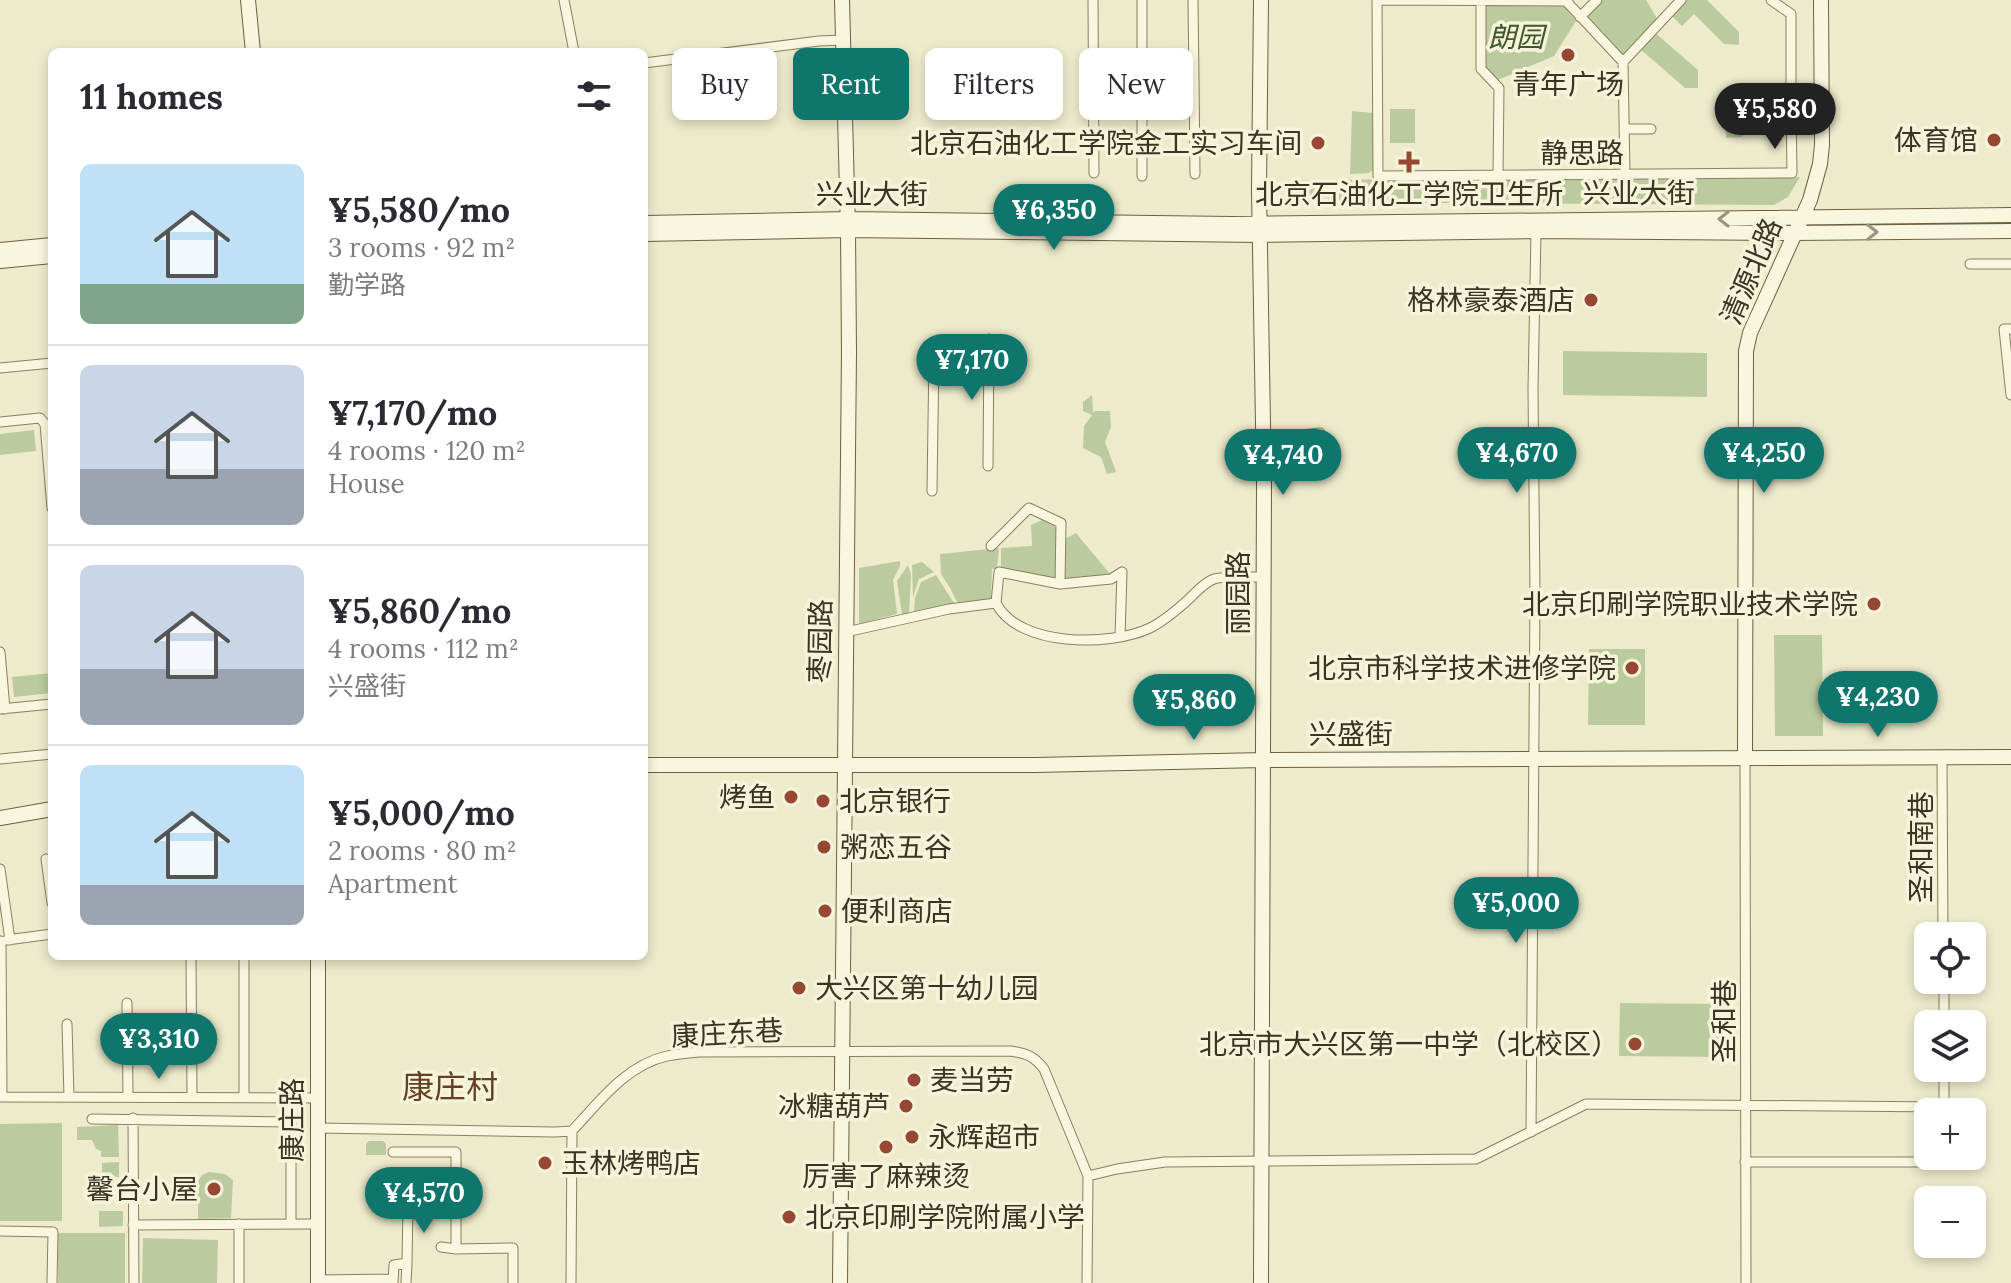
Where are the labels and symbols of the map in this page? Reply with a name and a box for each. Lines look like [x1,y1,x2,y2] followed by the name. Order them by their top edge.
[1488,19,1548,55] park label: 朗园
[1559,46,1577,64] marker: 青年广场
[1512,66,1624,102] place label: 青年广场
[1710,83,1840,151] pin: ¥5,580
[1894,122,1978,158] place label: 体育馆
[910,125,1302,161] place label: 北京石油化工学院金工实习车间
[1985,131,2003,149] marker: 体育馆
[1309,134,1327,152] marker: 北京石油化工学院金工实习车间
[1540,135,1624,171] street label: 静思路
[1398,151,1420,173] marker: 北京石油化工学院卫生所
[1583,175,1695,211] street label: 兴业大街
[816,176,928,212] street label: 兴业大街
[1255,176,1563,212] place label: 北京石油化工学院卫生所
[989,184,1119,252] pin: ¥6,350
[1717,210,1730,228] one-way arrow
[1713,212,1789,330] street label: 清源北路
[1866,223,1879,241] one-way arrow
[1407,282,1575,318] place label: 格林豪泰酒店
[1582,291,1600,309] marker: 格林豪泰酒店
[907,334,1037,402] pin: ¥7,170
[1452,427,1582,495] pin: ¥4,670
[1699,427,1829,495] pin: ¥4,250
[1218,429,1348,497] pin: ¥4,740
[1220,551,1256,635] street label: 丽园路
[1522,586,1858,622] place label: 北京印刷学院职业技术学院
[1865,595,1883,613] marker: 北京印刷学院职业技术学院
[801,599,839,683] street label: 枣园路
[1308,650,1616,686] place label: 北京市科学技术进修学院
[1623,659,1641,677] marker: 北京市科学技术进修学院
[1813,671,1943,739] pin: ¥4,230
[1129,674,1259,742] pin: ¥5,860
[1309,716,1393,752] street label: 兴盛街
[719,779,775,815] place label: 烤鱼
[839,783,951,819] place label: 北京银行
[782,788,800,806] marker: 烤鱼
[1903,791,1939,903] street label: 圣和南巷
[814,792,832,810] marker: 北京银行
[840,829,952,865] place label: 粥恋五谷
[815,838,833,856] marker: 粥恋五谷
[1451,877,1581,945] pin: ¥5,000
[841,893,953,929] place label: 便利商店
[816,902,834,920] marker: 便利商店
[815,970,1039,1006] place label: 大兴区第十幼儿园
[790,979,808,997] marker: 大兴区第十幼儿园
[1706,979,1742,1063] street label: 圣和巷
[670,1012,784,1054] street label: 康庄东巷
[94,1013,224,1081] pin: ¥3,310
[1199,1026,1619,1062] place label: 北京市大兴区第一中学（北校区）
[1626,1035,1644,1053] marker: 北京市大兴区第一中学（北校区）
[930,1062,1014,1098] place label: 麦当劳
[402,1066,498,1107] district label: 康庄村
[905,1071,923,1089] marker: 麦当劳
[274,1078,310,1162] street label: 康庄路
[778,1088,890,1124] place label: 冰糖葫芦
[897,1097,915,1115] marker: 冰糖葫芦
[928,1119,1040,1155] place label: 永辉超市
[903,1128,921,1146] marker: 永辉超市
[877,1138,895,1156] marker: 厉害了麻辣烫
[561,1145,701,1181] place label: 玉林烤鸭店
[536,1154,554,1172] marker: 玉林烤鸭店
[802,1158,970,1194] place label: 厉害了麻辣烫
[359,1167,489,1235] pin: ¥4,570
[86,1171,198,1207] place label: 馨台小屋
[205,1180,223,1198] marker: 馨台小屋
[805,1199,1085,1235] place label: 北京印刷学院附属小学
[780,1208,798,1226] marker: 北京印刷学院附属小学

